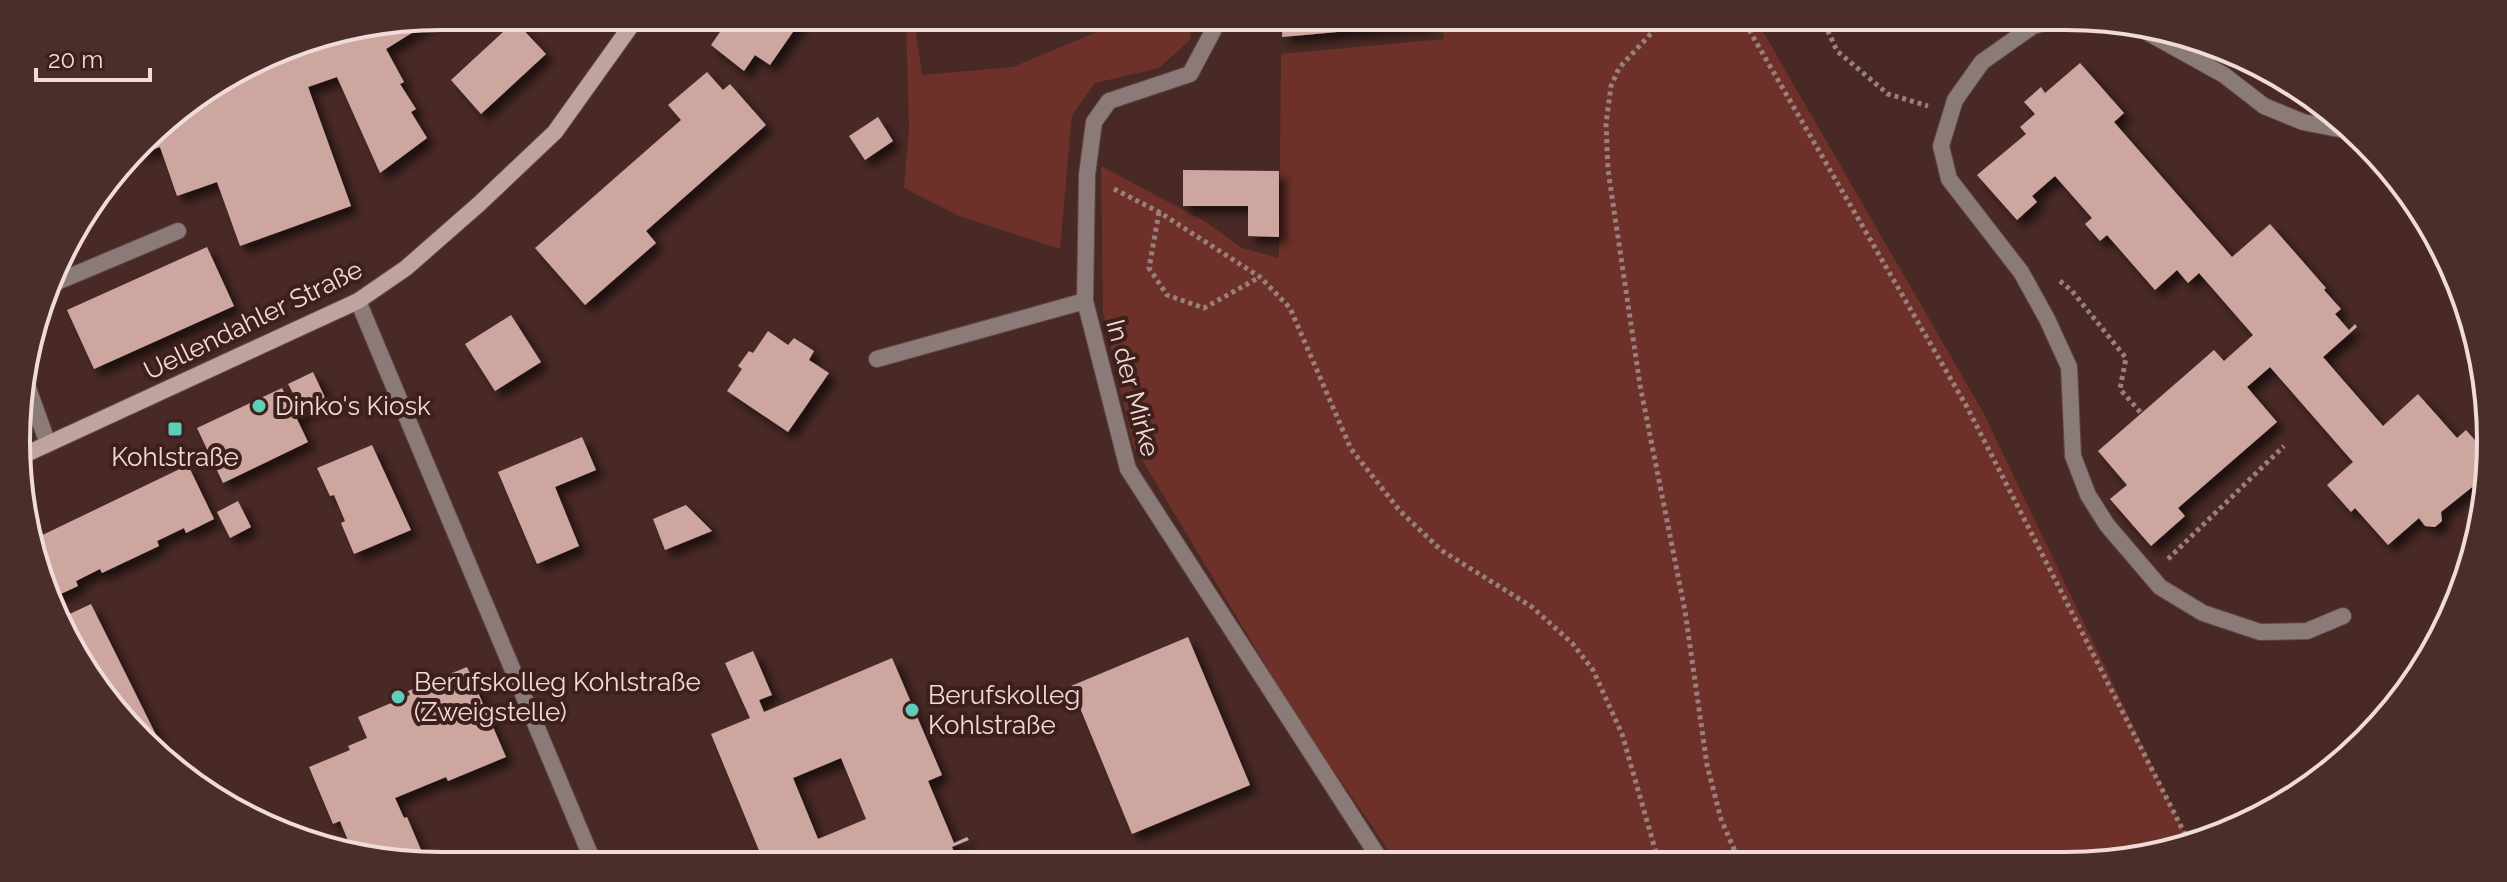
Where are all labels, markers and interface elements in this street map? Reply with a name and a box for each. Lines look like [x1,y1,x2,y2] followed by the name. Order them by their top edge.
[36,32,150,82] scale bar
[48,45,103,74] text: 20 m
[139,254,367,386] street label: Uellendahler Straße
[1100,316,1166,460] street label: In der Mirke
[275,391,431,421] place label: Dinko's Kiosk
[250,397,268,415] marker: Dinko's Kiosk
[166,420,184,438] marker: Kohlstraße
[111,442,239,472] place label: Kohlstraße
[414,667,701,727] place label: Berufskolleg Kohlstraße (Zweigstelle)
[928,680,1080,740] place label: Berufskolleg Kohlstraße
[389,688,407,706] marker: Berufskolleg Kohlstraße (Zweigstelle)
[903,701,921,719] marker: Berufskolleg Kohlstraße

